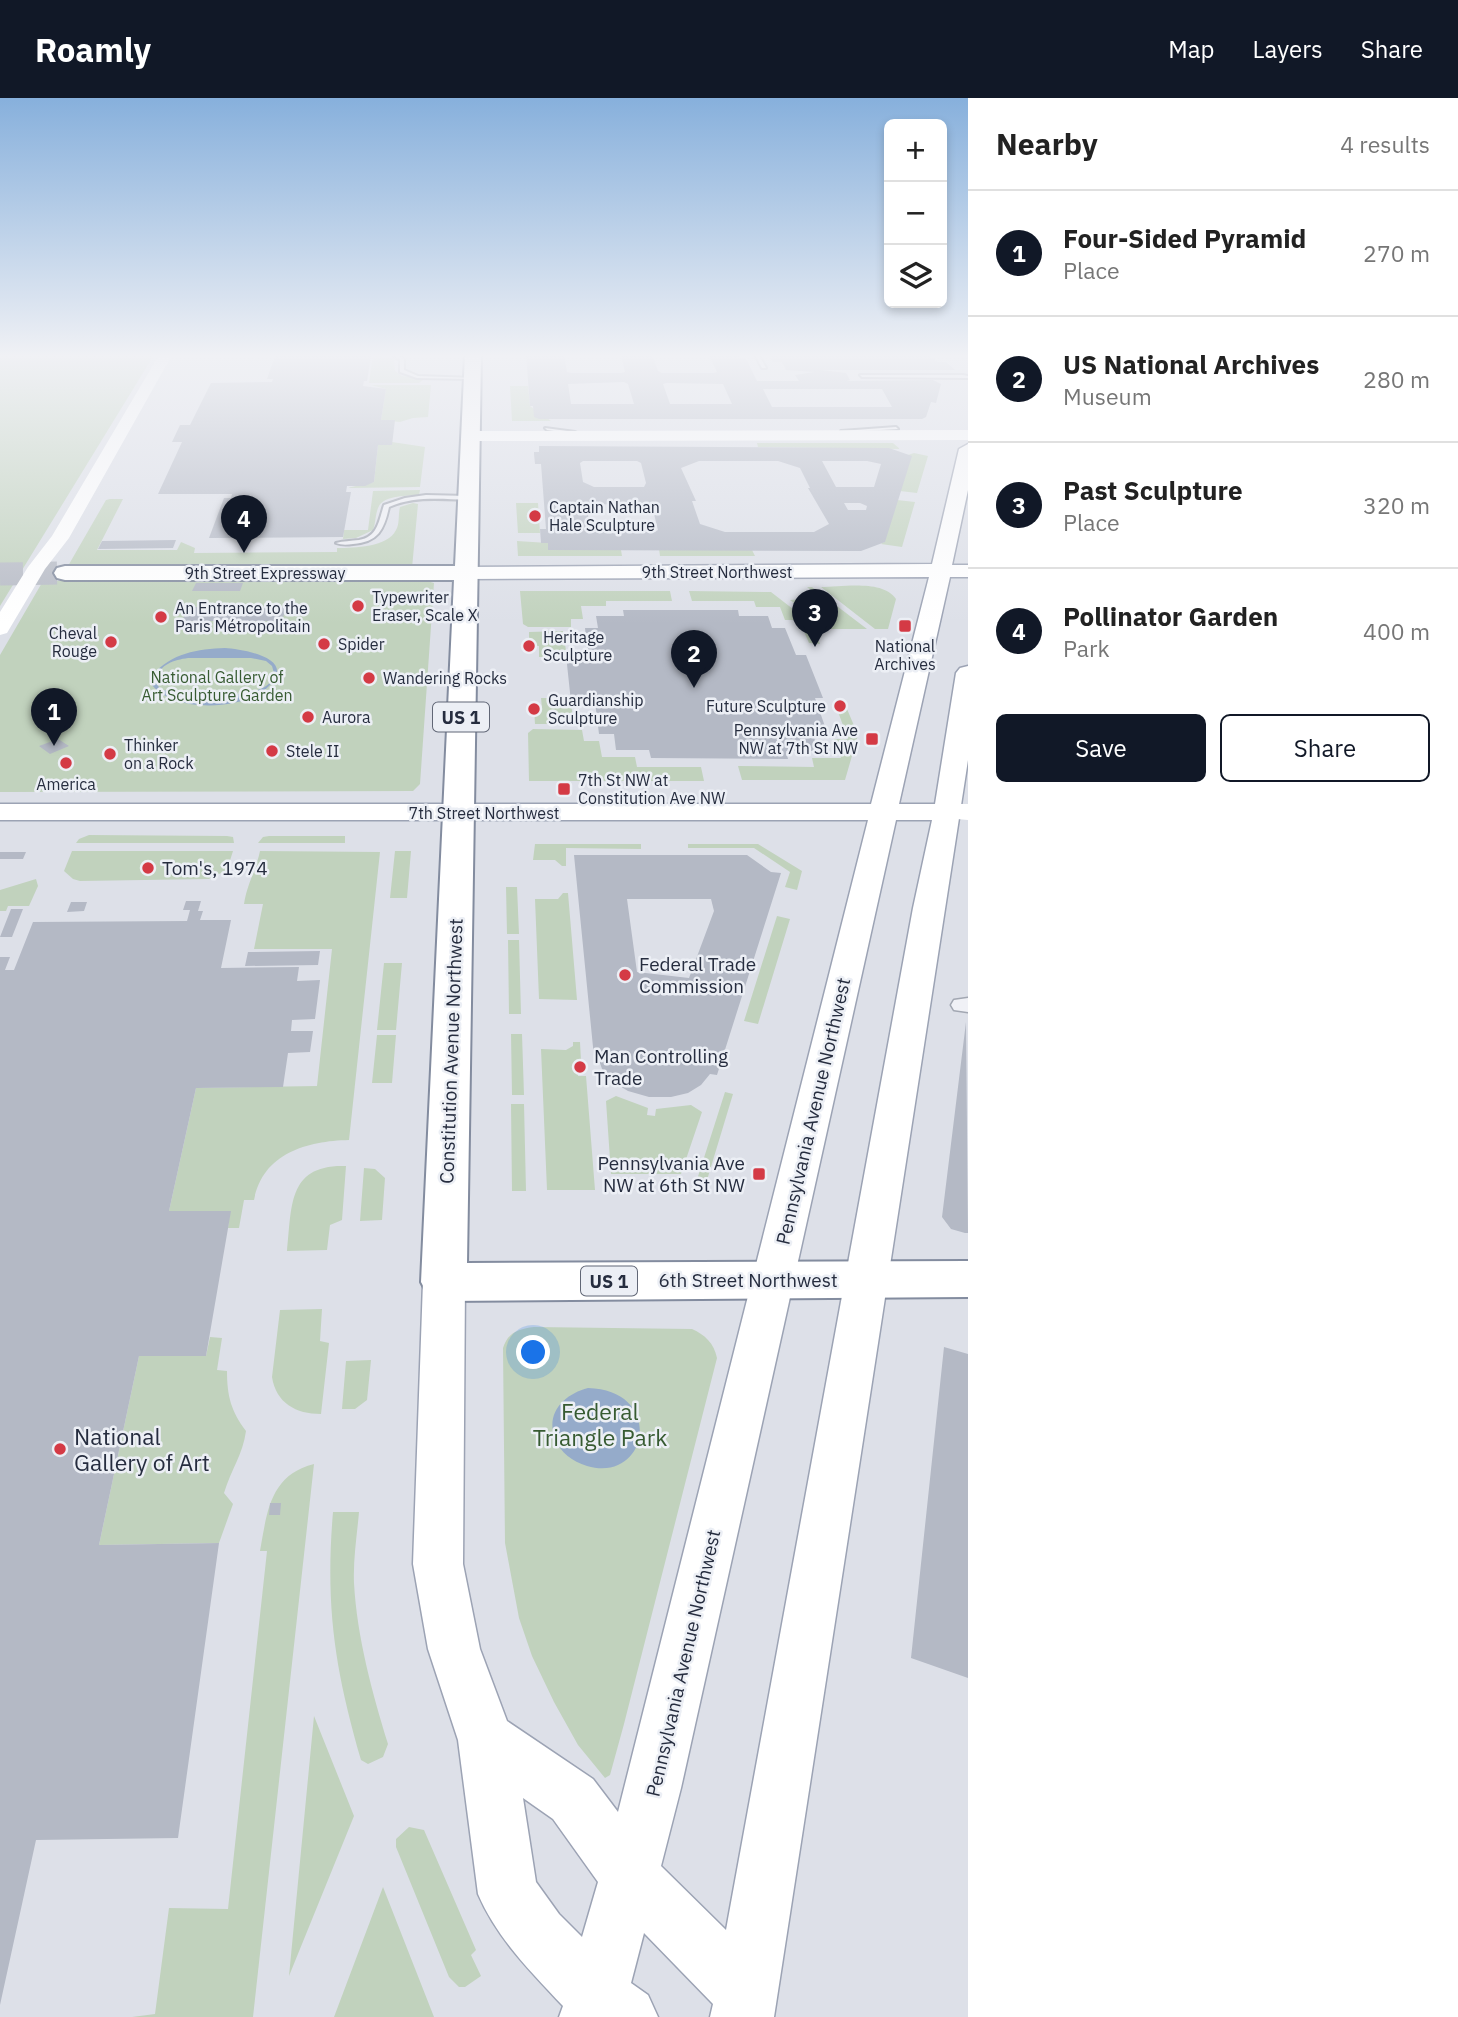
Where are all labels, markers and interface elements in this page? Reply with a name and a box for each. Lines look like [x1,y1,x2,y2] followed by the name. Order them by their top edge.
[35,28,151,71] text: Roamly
[1168,33,1215,65] text: Map
[1253,33,1323,65] text: Layers
[1361,33,1423,65] text: Share
[884,119,947,308] map controls
[884,119,947,182] button: +
[996,124,1098,163] text: Nearby
[1340,129,1430,159] text: 4 results
[884,182,947,245] button: −
[1063,221,1306,255] text: Four-Sided Pyramid
[1012,238,1026,268] text: 1
[1363,238,1430,268] text: 270 m
[884,245,947,308] button: layers
[1063,255,1120,285] text: Place
[1063,347,1319,381] text: US National Archives
[1012,364,1026,394] text: 2
[1363,364,1430,394] text: 280 m
[1063,381,1152,411] text: Museum
[1063,473,1243,507] text: Past Sculpture
[1012,490,1026,520] text: 3
[1363,490,1430,520] text: 320 m
[221,495,267,553] pin: 4
[549,497,660,535] place label: Captain Nathan Hale Sculpture
[1063,507,1120,537] text: Place
[527,508,543,524] marker: Captain Nathan Hale Sculpture
[642,562,792,582] street label: 9th Street Northwest
[185,563,346,583] street label: 9th Street Expressway
[372,587,478,625] place label: Typewriter Eraser, Scale X
[792,589,838,647] pin: 3
[175,598,311,636] place label: An Entrance to the Paris Métropolitain
[350,598,366,614] marker: Typewriter Eraser, Scale X
[1063,599,1278,633] text: Pollinator Garden
[153,609,169,625] marker: An Entrance to the Paris Métropolitain
[1012,616,1026,646] text: 4
[1363,616,1430,646] text: 400 m
[897,618,913,634] marker: National Archives
[49,623,97,661] place label: Cheval Rouge
[543,627,612,665] place label: Heritage Sculpture
[671,630,717,688] pin: 2
[1063,633,1110,663] text: Park
[103,634,119,650] marker: Cheval Rouge
[338,634,385,654] place label: Spider
[316,636,332,652] marker: Spider
[874,636,936,674] place label: National Archives
[521,638,537,654] marker: Heritage Sculpture
[141,667,293,705] park label: National Gallery of Art Sculpture Garden
[383,668,507,688] place label: Wandering Rocks
[361,670,377,686] marker: Wandering Rocks
[31,688,77,746] pin: 1
[548,690,644,728] place label: Guardianship Sculpture
[706,696,826,716] place label: Future Sculpture
[832,698,848,714] marker: Future Sculpture
[526,701,542,717] marker: Guardianship Sculpture
[433,702,489,732] road number: US 1
[322,707,371,727] place label: Aurora
[300,709,316,725] marker: Aurora
[996,714,1206,782] button: Save
[1220,714,1430,782] button: Share
[734,720,858,758] place label: Pennsylvania Ave NW at 7th St NW
[864,731,880,747] marker: Pennsylvania Ave NW at 7th St NW
[124,735,194,773] place label: Thinker on a Rock
[286,741,339,761] place label: Stele II
[264,743,280,759] marker: Stele II
[102,746,118,762] marker: Thinker on a Rock
[58,755,74,771] marker: America
[578,770,725,808] place label: 7th St NW at Constitution Ave NW
[36,774,96,794] place label: America
[556,781,572,797] marker: 7th St NW at Constitution Ave NW
[409,803,559,823] street label: 7th Street Northwest
[162,856,268,880] place label: Tom's, 1974
[140,860,156,876] marker: Tom's, 1974
[434,918,468,1184] street label: Constitution Avenue Northwest
[639,952,756,998] place label: Federal Trade Commission
[617,967,633,983] marker: Federal Trade Commission
[771,975,855,1247] street label: Pennsylvania Avenue Northwest
[594,1044,728,1090] place label: Man Controlling Trade
[572,1059,588,1075] marker: Man Controlling Trade
[598,1151,745,1197] place label: Pennsylvania Ave NW at 6th St NW
[751,1166,767,1182] marker: Pennsylvania Ave NW at 6th St NW
[581,1266,637,1296] road number: US 1
[658,1268,838,1292] street label: 6th Street Northwest
[516,1335,550,1369] your location
[533,1396,667,1452] park label: Federal Triangle Park
[74,1421,210,1477] place label: National Gallery of Art
[52,1441,68,1457] marker: National Gallery of Art
[641,1527,725,1799] street label: Pennsylvania Avenue Northwest

